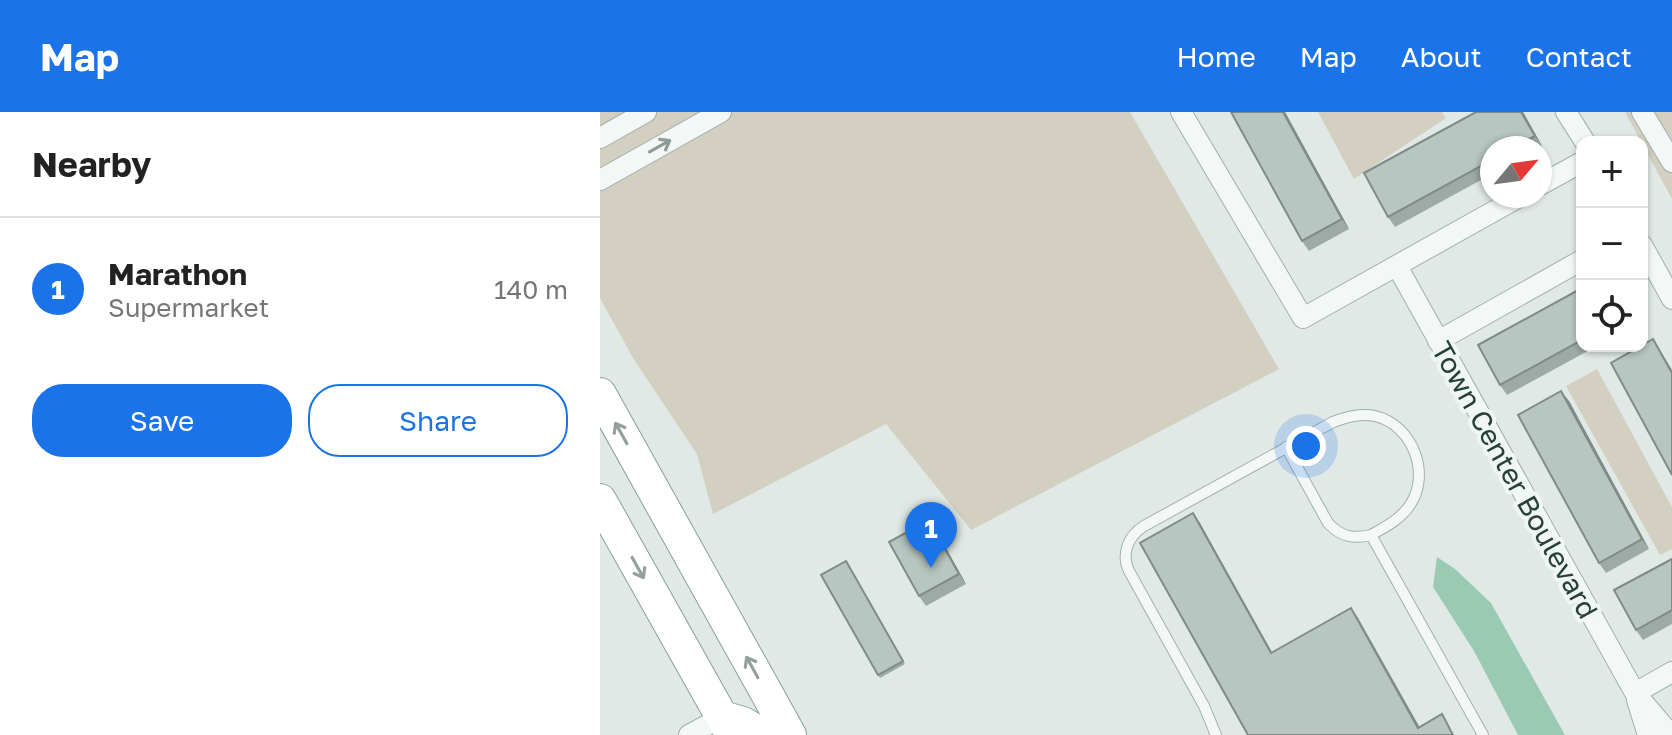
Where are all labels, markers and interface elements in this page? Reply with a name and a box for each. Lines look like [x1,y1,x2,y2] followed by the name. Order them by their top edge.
[40,34,119,79] text: Map
[1177,40,1256,73] text: Home
[1300,40,1357,73] text: Map
[1401,40,1482,73] text: About
[1526,40,1632,73] text: Contact
[1480,136,1552,208] north arrow
[1576,136,1648,352] map controls
[1576,136,1648,208] button: +
[648,138,672,153] one-way arrow
[32,144,152,184] text: Nearby
[1576,208,1648,280] button: −
[108,256,247,292] text: Marathon
[51,274,65,305] text: 1
[494,274,568,305] text: 140 m
[1576,280,1648,352] button: locate
[108,292,269,323] text: Supermarket
[1426,336,1605,624] street label: Town Center Boulevard
[32,384,292,457] button: Save
[308,384,568,457] button: Share
[613,421,629,445] one-way arrow
[1286,426,1326,466] your location
[905,502,957,568] pin: 1
[630,556,646,579] one-way arrow
[744,656,760,679] one-way arrow

